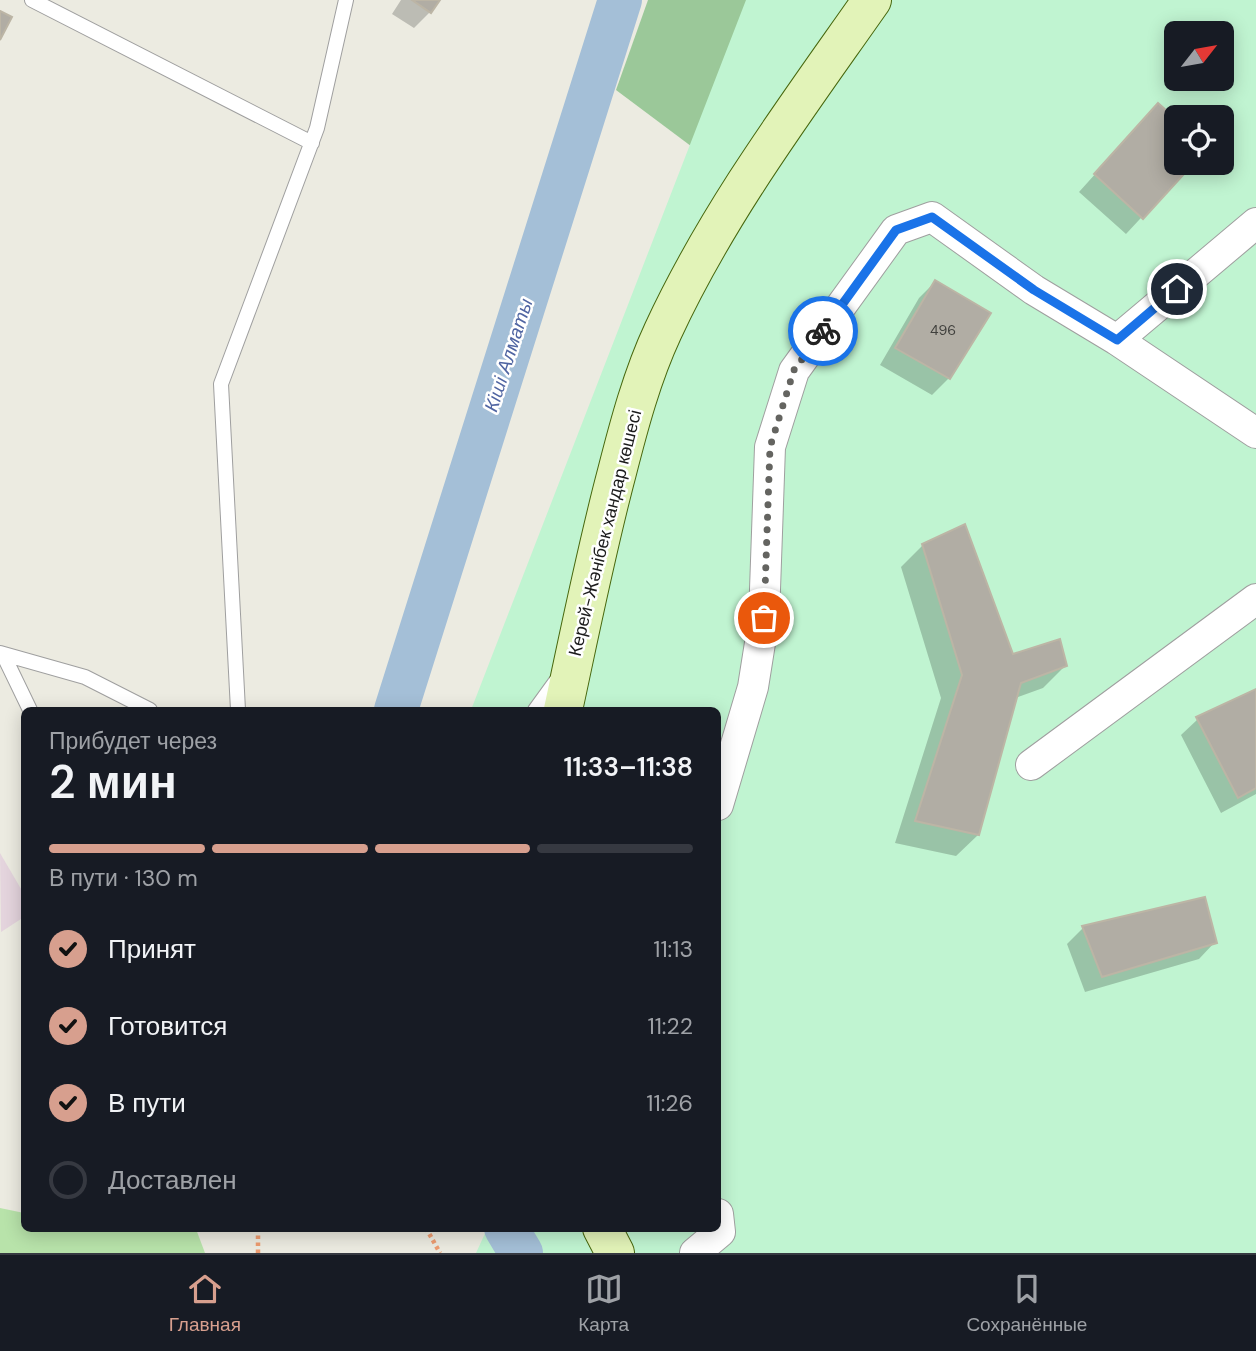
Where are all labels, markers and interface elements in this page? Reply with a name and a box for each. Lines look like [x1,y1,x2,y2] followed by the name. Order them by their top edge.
[1164,21,1234,91] north arrow
[1164,21,1234,175] map controls
[1164,105,1234,175] button: locate
[1147,259,1207,319] pin
[1158,270,1196,308] icon: home
[478,295,539,415] water label: Кіші Алматы
[788,296,858,366] courier
[804,312,842,350] icon: bike
[930,321,956,339] house number: 496
[563,407,647,659] street label: Керей-Жәнібек хандар көшесі
[734,588,794,648] pin
[745,599,783,637] icon: bag
[49,726,217,756] text: Прибудет через
[564,750,693,784] text: 11:33–11:38
[49,752,177,812] text: 2 мин
[49,863,198,893] text: В пути · 130 m
[49,930,87,968] icon: check
[108,932,196,966] text: Принят
[653,934,693,964] text: 11:13
[49,1007,87,1045] icon: check
[108,1009,227,1043] text: Готовится
[648,1011,693,1041] text: 11:22
[49,1084,87,1122] icon: check
[108,1086,186,1120] text: В пути
[646,1088,693,1118] text: 11:26
[108,1163,237,1197] text: Доставлен
[169,1270,241,1337] tab: Главная
[578,1270,629,1337] tab: Карта
[966,1270,1087,1337] tab: Сохранённые

